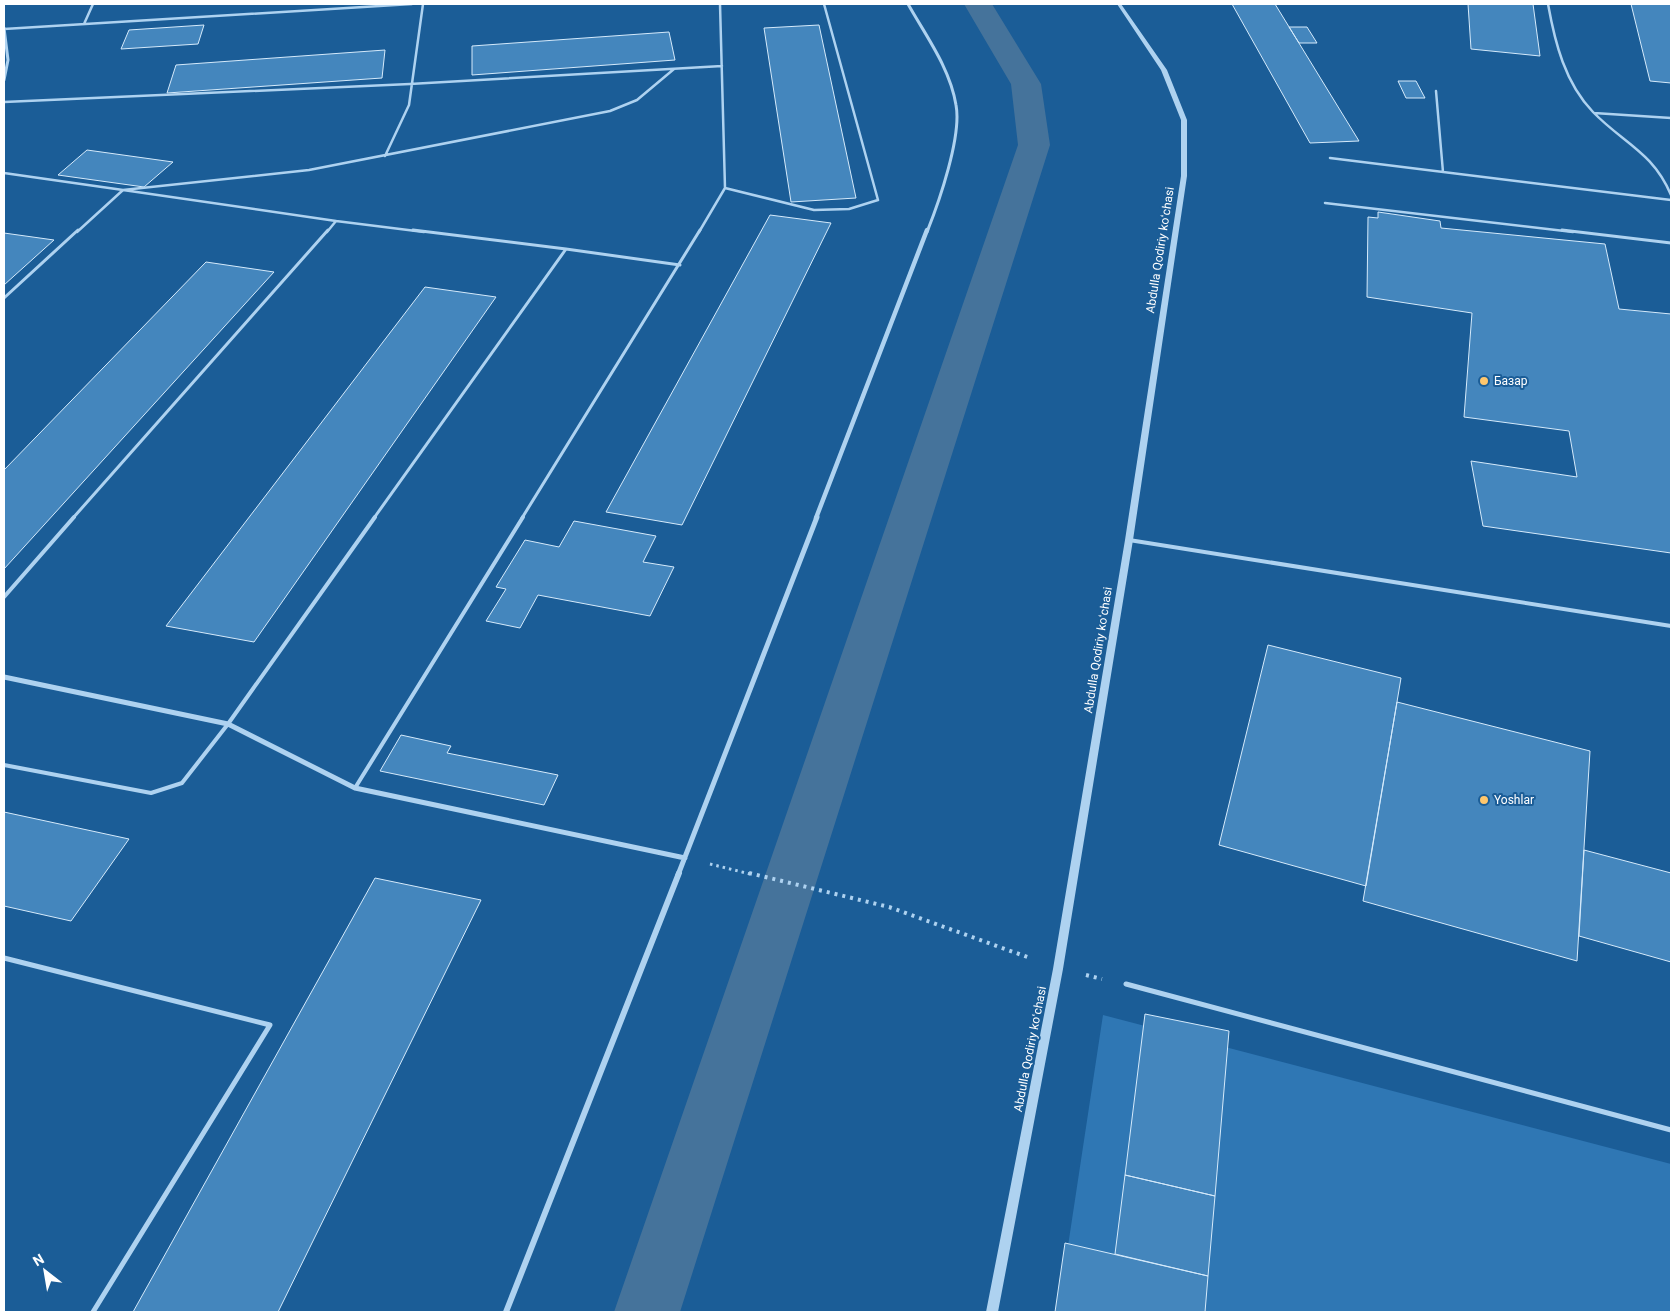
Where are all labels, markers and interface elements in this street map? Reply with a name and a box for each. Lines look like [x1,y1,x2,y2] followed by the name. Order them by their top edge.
[1143,186,1177,314] street label: Abdulla Qodiriy koʻchasi
[1494,374,1528,388] place label: Базар
[1478,375,1490,387] marker: Базар
[1081,586,1115,714] street label: Abdulla Qodiriy koʻchasi
[1494,793,1534,807] place label: Yoshlar
[1478,794,1490,806] marker: Yoshlar
[1011,985,1049,1113] street label: Abdulla Qodiriy koʻchasi
[20,1246,70,1296] north arrow
[30,1250,47,1269] text: N

